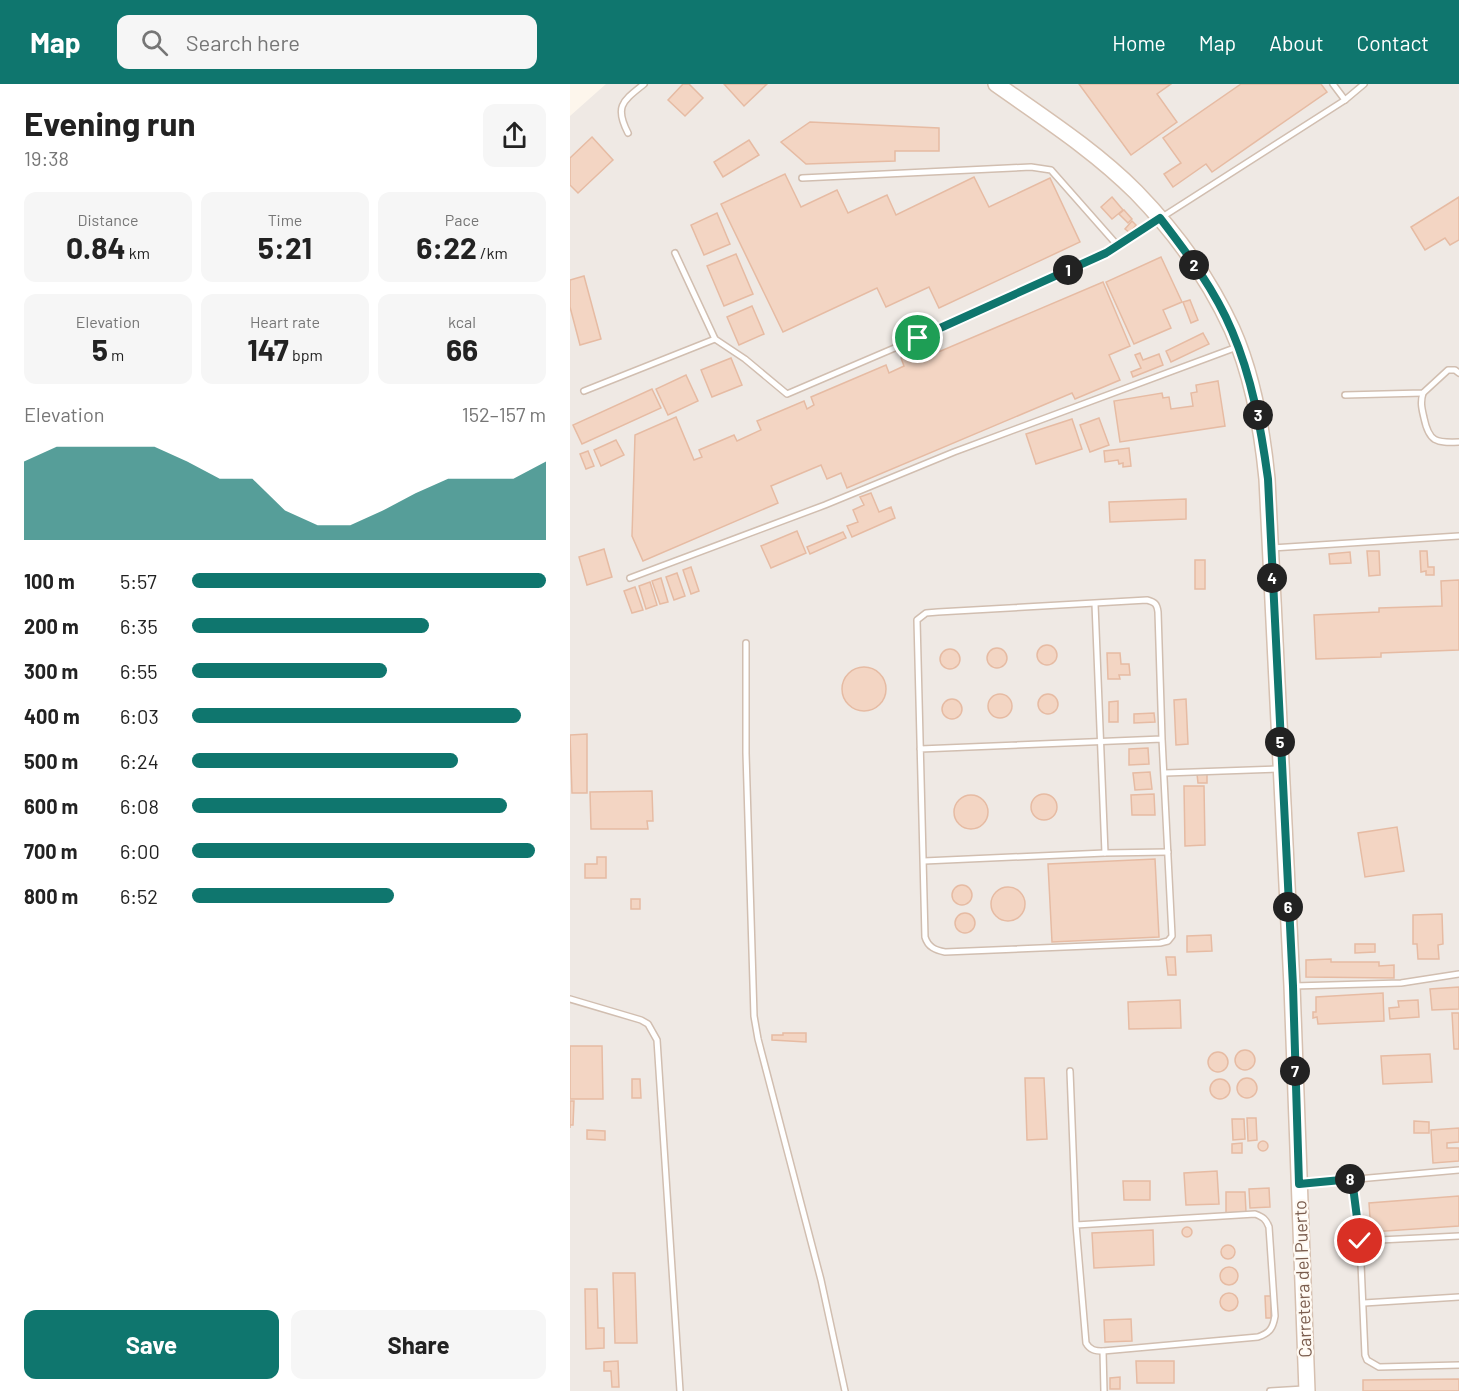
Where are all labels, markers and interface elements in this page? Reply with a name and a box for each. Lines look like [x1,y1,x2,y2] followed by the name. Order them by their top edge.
[117,15,537,69] search box
[30,25,81,59] text: Map
[138,26,171,59] icon: search
[186,29,300,55] text: Search here
[1112,30,1166,55] text: Home
[1199,30,1236,55] text: Map
[1269,30,1324,55] text: About
[1357,30,1429,55] text: Contact
[24,103,196,143] text: Evening run
[483,104,546,167] button: share
[24,146,69,170] text: 19:38
[78,210,138,229] text: Distance
[268,210,302,229] text: Time
[445,210,479,229] text: Pace
[66,229,126,265] text: 0.84
[258,229,312,265] text: 5:21
[416,229,477,265] text: 6:22
[126,243,150,262] text: km
[477,243,508,262] text: /km
[1179,250,1209,280] pin: 2
[1053,255,1083,285] pin: 1
[1190,255,1198,274] text: 2
[1065,260,1071,279] text: 1
[76,312,140,331] text: Elevation
[250,312,320,331] text: Heart rate
[448,312,476,331] text: kcal
[892,312,943,363] pin
[901,321,934,354] icon: arrive
[92,331,108,367] text: 5
[247,331,289,367] text: 147
[446,331,478,367] text: 66
[108,345,124,364] text: m
[289,345,323,364] text: bpm
[1243,400,1273,430] pin: 3
[24,402,105,426] text: Elevation
[462,402,546,426] text: 152–157 m
[1254,405,1262,424] text: 3
[1257,563,1287,593] pin: 4
[1267,568,1277,587] text: 4
[24,569,75,593] text: 100 m
[120,569,157,593] text: 5:57
[24,614,79,638] text: 200 m
[120,614,158,638] text: 6:35
[24,659,78,683] text: 300 m
[120,659,158,683] text: 6:55
[24,704,80,728] text: 400 m
[120,704,159,728] text: 6:03
[1265,727,1295,757] pin: 5
[1276,732,1284,751] text: 5
[24,749,78,773] text: 500 m
[120,749,159,773] text: 6:24
[24,794,78,818] text: 600 m
[120,794,159,818] text: 6:08
[24,839,77,863] text: 700 m
[120,839,160,863] text: 6:00
[24,884,78,908] text: 800 m
[120,884,158,908] text: 6:52
[1273,892,1303,922] pin: 6
[1284,897,1292,916] text: 6
[1280,1056,1310,1086] pin: 7
[1291,1061,1299,1080] text: 7
[1335,1164,1365,1194] pin: 8
[1346,1169,1354,1188] text: 8
[1288,1200,1316,1358] street label: Carretera del Puerto
[1334,1215,1385,1266] pin
[1343,1224,1376,1257] icon: check
[24,1310,279,1379] button: Save
[291,1310,546,1379] button: Share

